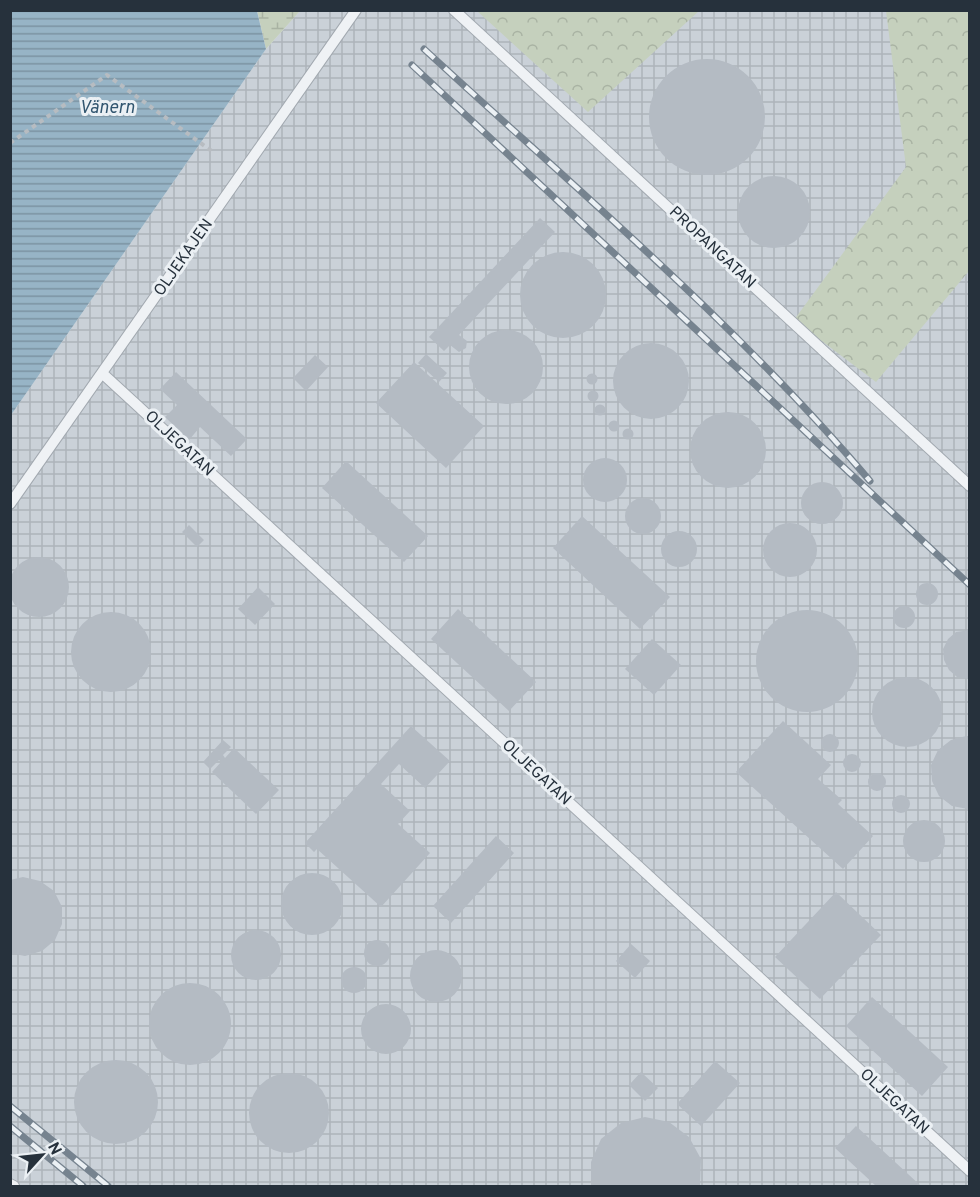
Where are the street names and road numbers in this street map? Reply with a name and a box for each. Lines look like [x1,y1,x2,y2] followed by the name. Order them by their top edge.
[664,203,760,293] street label: PROPANGATAN
[150,215,218,301] street label: OLJEKAJEN
[140,407,218,481] street label: OLJEGATAN
[497,736,575,810] street label: OLJEGATAN
[855,1065,933,1139] street label: OLJEGATAN

